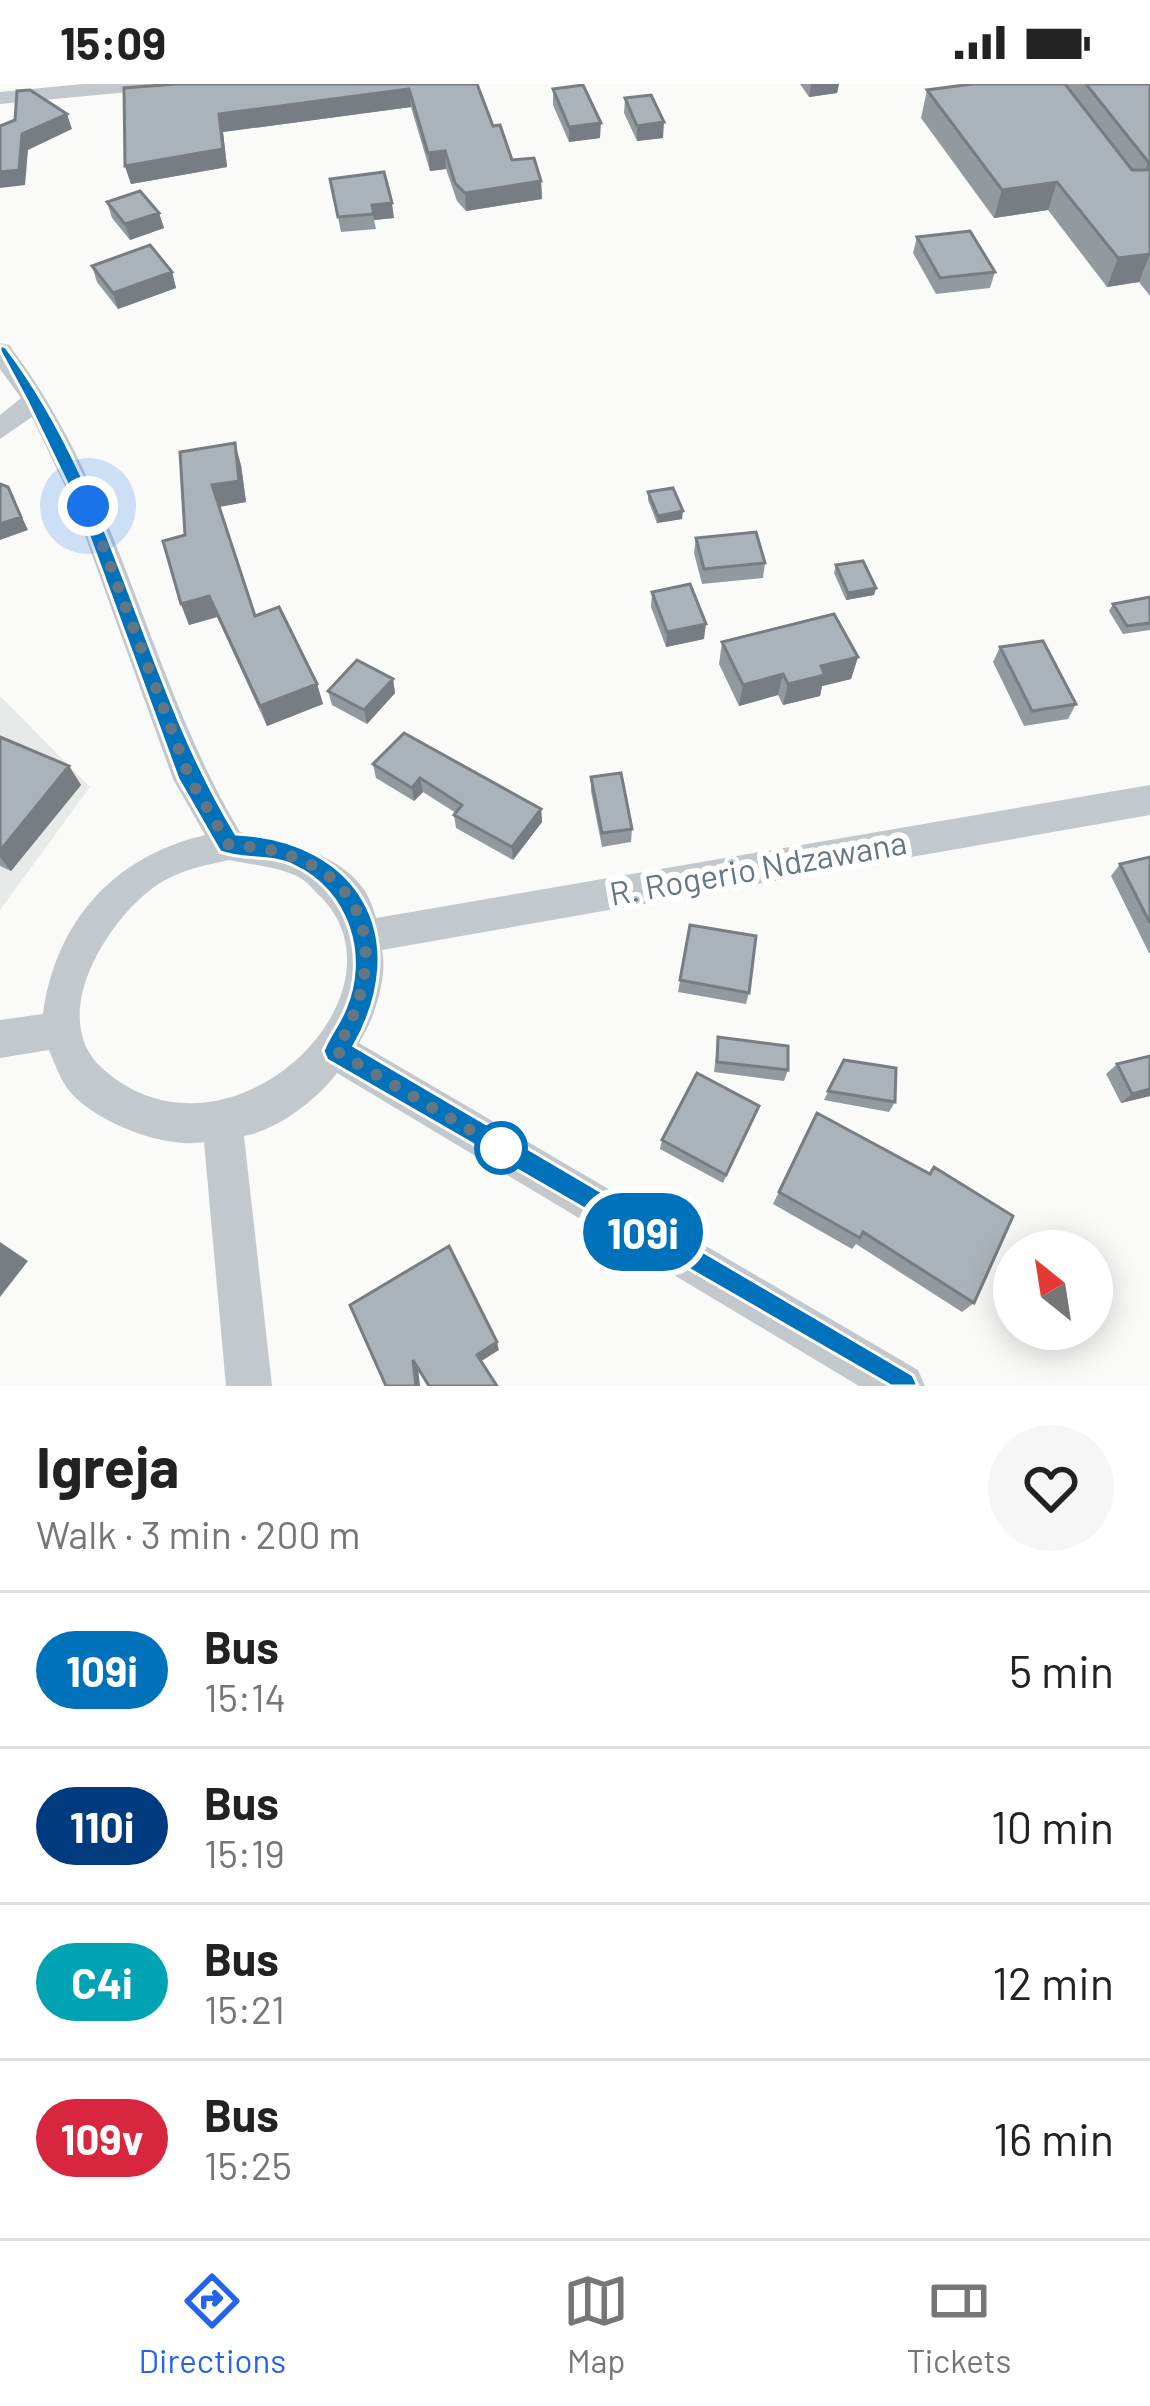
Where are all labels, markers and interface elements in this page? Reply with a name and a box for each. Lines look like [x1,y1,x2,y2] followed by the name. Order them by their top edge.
[60,15,166,69] text: 15:09
[58,476,118,536] your location
[606,821,909,913] street label: R. Rogerio Ndzawana
[476,1123,526,1173] unlabelled marker
[559,1193,727,1271] line badge: 109i
[607,1207,679,1257] text: 109i
[993,1230,1113,1350] north arrow
[993,1230,1113,1350] map controls
[988,1425,1114,1551] button: heart
[36,1431,179,1499] text: Igreja
[36,1510,361,1557] text: Walk · 3 min · 200 m
[204,1619,279,1673] text: Bus
[1009,1643,1114,1697] text: 5 min
[66,1645,138,1695] text: 109i
[204,1673,286,1720] text: 15:14
[204,1775,279,1829] text: Bus
[991,1799,1114,1853] text: 10 min
[70,1801,134,1851] text: 110i
[204,1829,285,1876] text: 15:19
[204,1931,279,1985] text: Bus
[992,1955,1114,2009] text: 12 min
[71,1957,133,2007] text: C4i
[204,1985,285,2032] text: 15:21
[204,2087,279,2141] text: Bus
[993,2111,1114,2165] text: 16 min
[61,2113,143,2163] text: 109v
[204,2141,292,2188] text: 15:25
[139,2268,286,2380] tab: Directions
[563,2268,629,2380] tab: Map
[906,2268,1011,2380] tab: Tickets

